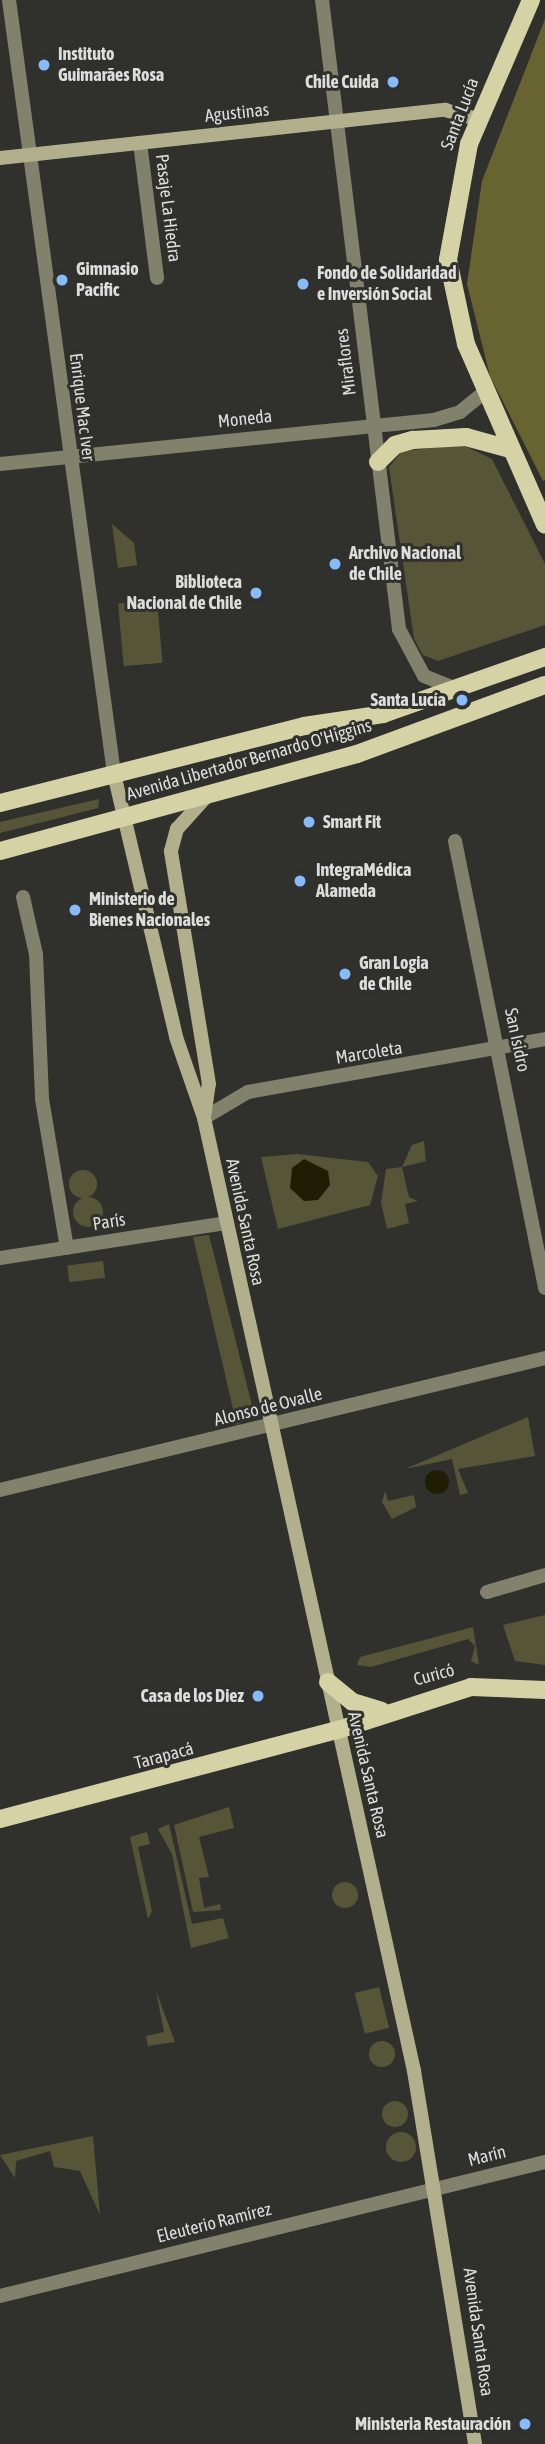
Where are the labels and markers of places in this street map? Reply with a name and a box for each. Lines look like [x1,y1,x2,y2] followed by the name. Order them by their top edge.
[58,44,164,86] place label: Instituto Guimarães Rosa
[36,57,52,73] marker: Instituto Guimarães Rosa
[305,71,379,93] place label: Chile Cuida
[385,74,401,90] marker: Chile Cuida
[76,259,139,302] place label: Gimnasio Pacific
[317,263,456,306] place label: Fondo de Solidaridad e Inversión Social
[54,272,70,288] marker: Gimnasio Pacific
[295,276,311,292] marker: Fondo de Solidaridad e Inversión Social
[349,543,461,586] place label: Archivo Nacional de Chile
[327,556,343,572] marker: Archivo Nacional de Chile
[127,572,242,614] place label: Biblioteca Nacional de Chile
[248,585,264,601] marker: Biblioteca Nacional de Chile
[370,689,446,711] place label: Santa Lucía
[452,690,472,710] marker: Santa Lucía
[323,811,381,833] place label: Smart Fit
[301,814,317,830] marker: Smart Fit
[316,860,411,903] place label: IntegraMédica Alameda
[290,871,310,891] marker: IntegraMédica Alameda
[89,889,210,932] place label: Ministerio de Bienes Nacionales
[67,902,83,918] marker: Ministerio de Bienes Nacionales
[359,953,429,996] place label: Gran Logia de Chile
[337,966,353,982] marker: Gran Logia de Chile
[140,1685,244,1707] place label: Casa de los Diez
[250,1688,266,1704] marker: Casa de los Diez
[355,2413,511,2435] place label: Ministeria Restauración
[517,2416,533,2432] marker: Ministeria Restauración

